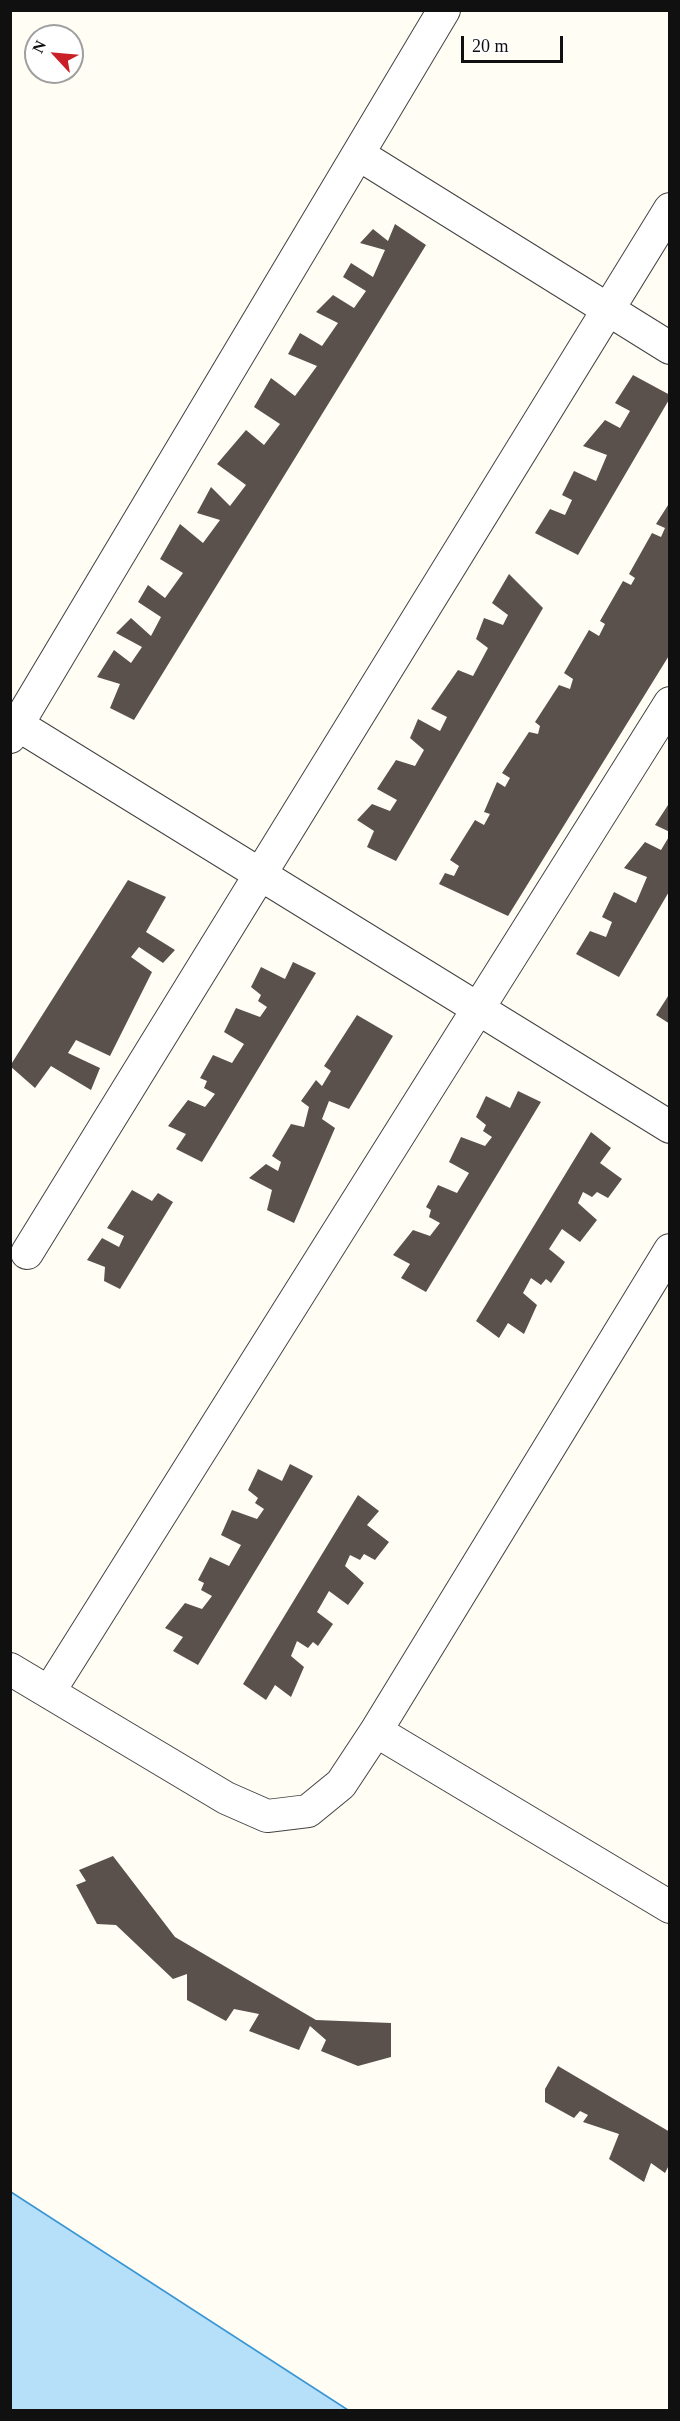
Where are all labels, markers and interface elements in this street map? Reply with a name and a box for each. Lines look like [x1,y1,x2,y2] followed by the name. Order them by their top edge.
[24,24,84,84] north arrow
[464,24,566,62] scale bar
[472,36,509,56] text: 20 m
[29,38,49,56] text: N

